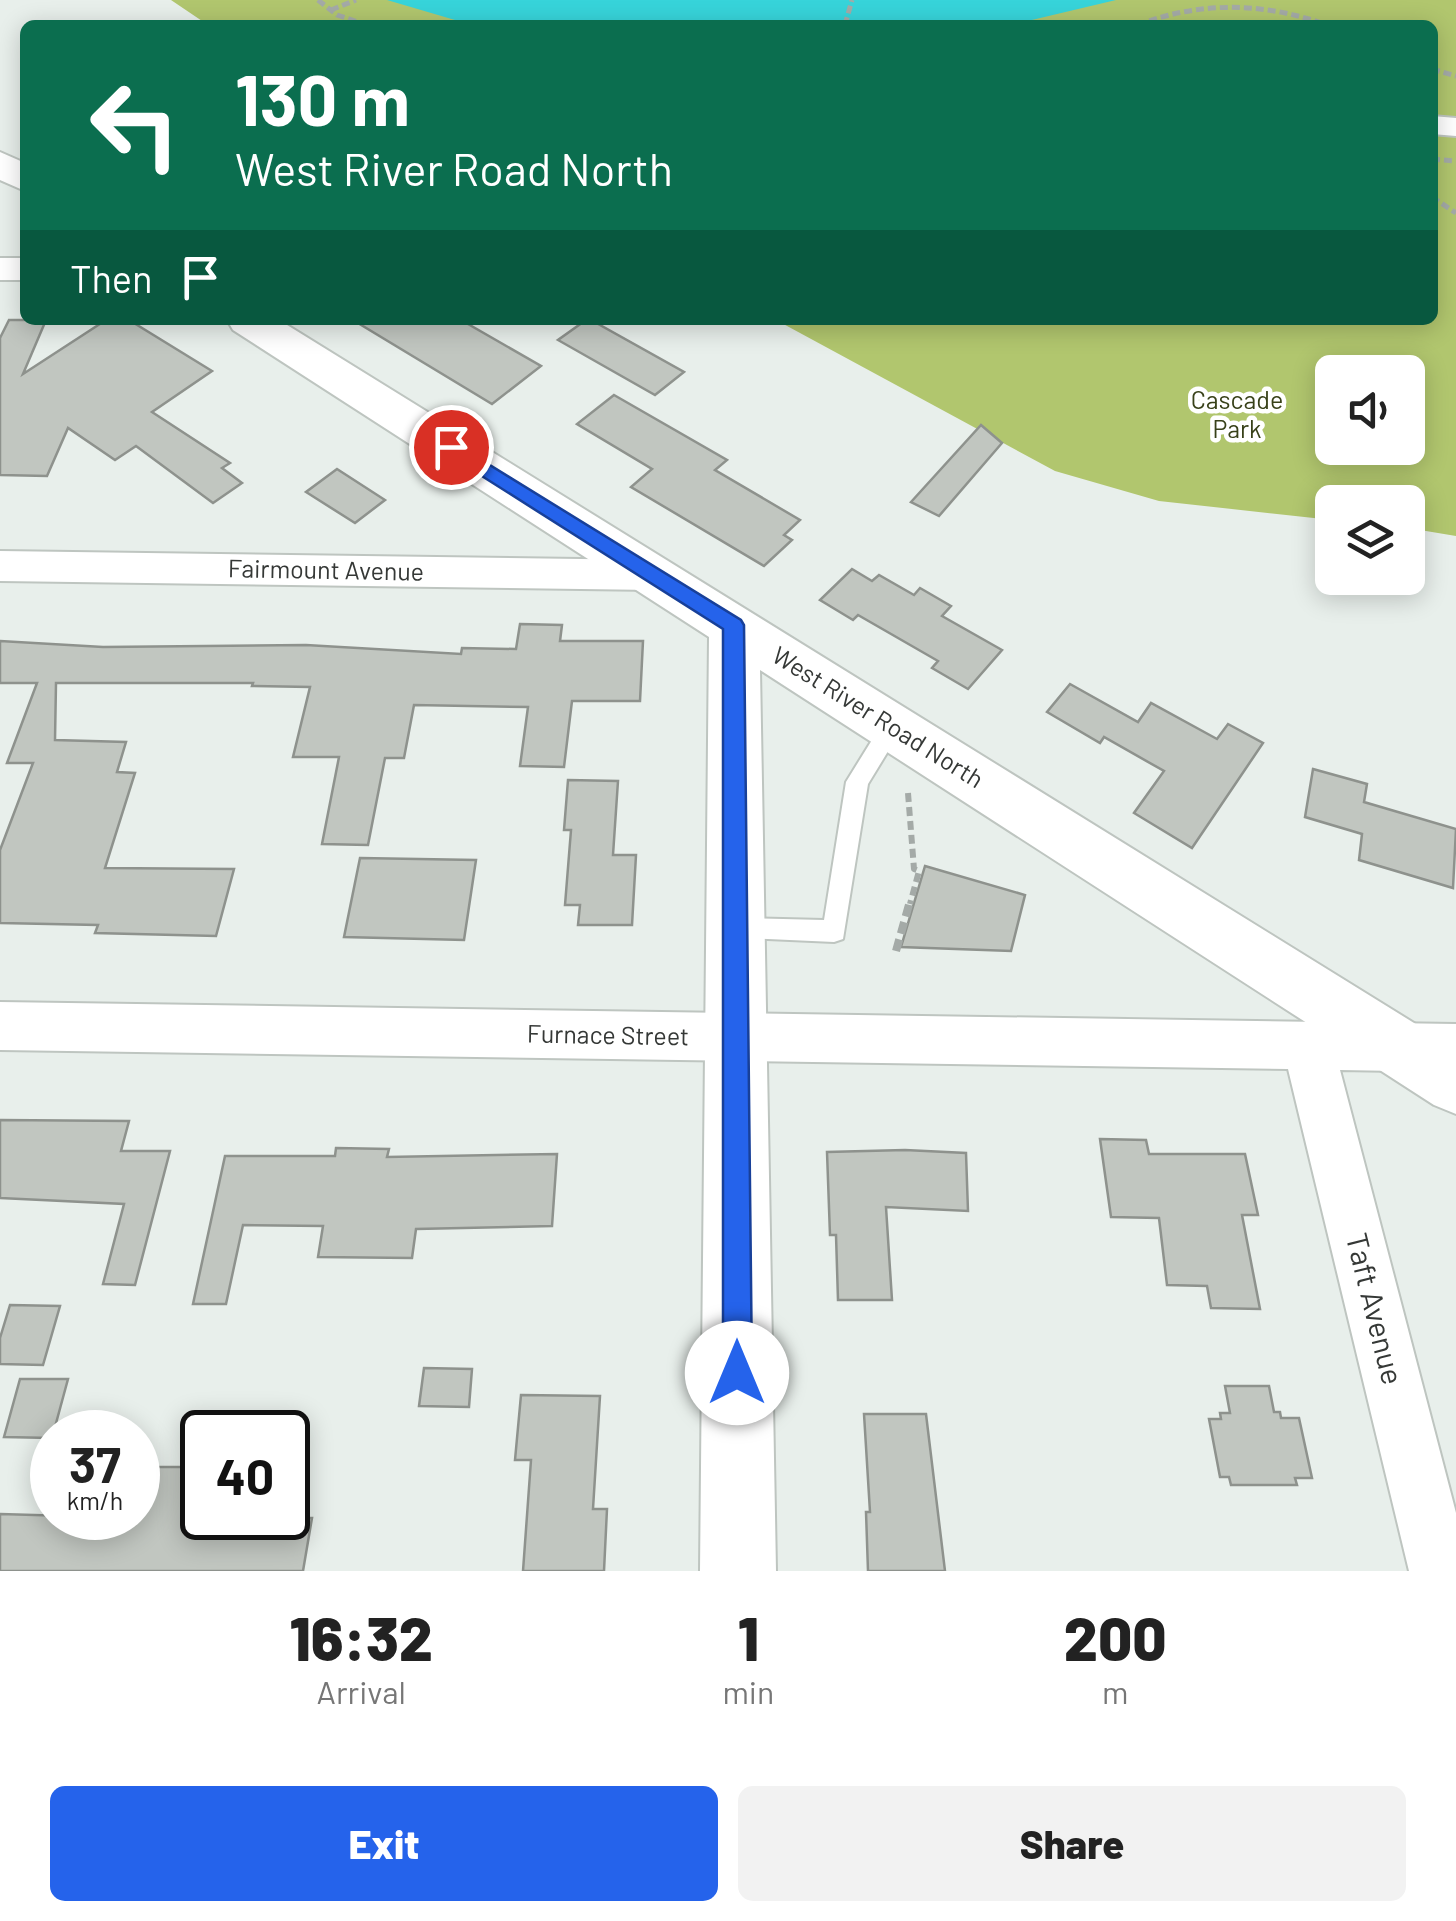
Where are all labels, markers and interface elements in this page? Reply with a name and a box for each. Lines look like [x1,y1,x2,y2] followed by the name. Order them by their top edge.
[235,56,410,140] text: 130 m
[70,60,200,190] icon: left
[235,141,673,195] text: West River Road North
[173,250,228,305] icon: arrive
[70,255,153,301] text: Then
[1315,355,1425,595] map controls
[1315,355,1425,465] button: sound
[1191,384,1283,443] park label: Cascade Park
[409,405,494,490] pin
[424,420,479,475] icon: arrive
[1315,485,1425,595] button: layers
[228,552,424,586] street label: Fairmount Avenue
[767,639,990,793] street label: West River Road North
[527,1018,689,1050] street label: Furnace Street
[1340,1229,1412,1388] street label: Taft Avenue
[685,1321,789,1425] position arrow
[180,1410,310,1540] speed limit sign: 40
[69,1433,121,1493] text: 37
[67,1485,123,1515] text: km/h
[290,1601,433,1673] text: 16:32
[738,1601,759,1673] text: 1
[1064,1601,1166,1673] text: 200
[316,1672,406,1710] text: Arrival
[722,1672,774,1710] text: min
[1102,1672,1128,1710] text: m
[50,1786,718,1901] button: Exit
[738,1786,1406,1901] button: Share

